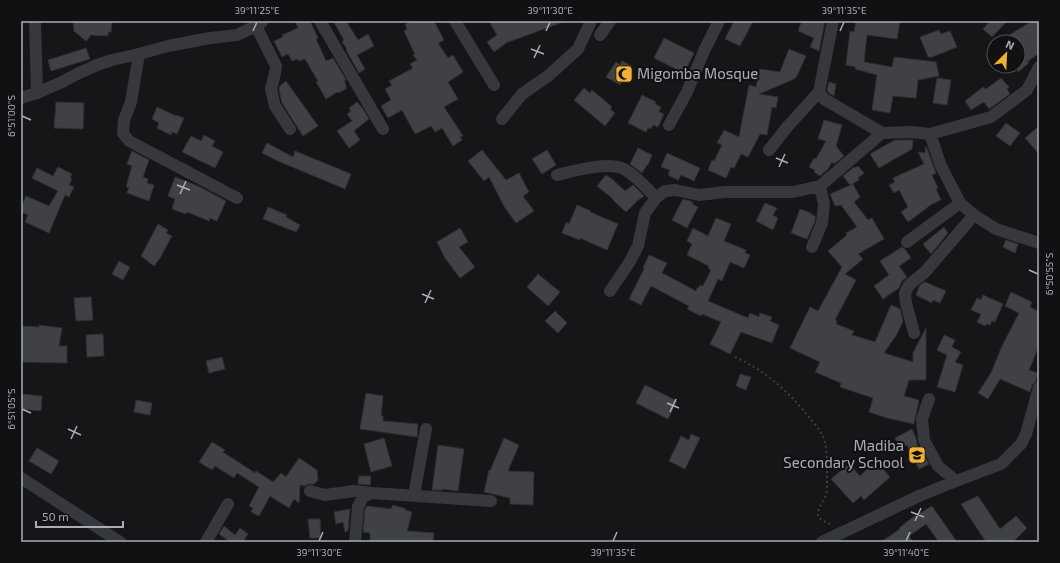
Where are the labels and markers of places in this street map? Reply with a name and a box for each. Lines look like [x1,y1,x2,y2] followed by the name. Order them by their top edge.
[614,64,634,84] mosque icon: Migomba Mosque
[637,64,758,82] place label: Migomba Mosque
[783,436,905,471] place label: Madiba Secondary School
[907,445,927,465] school or university icon: Madiba Secondary School

